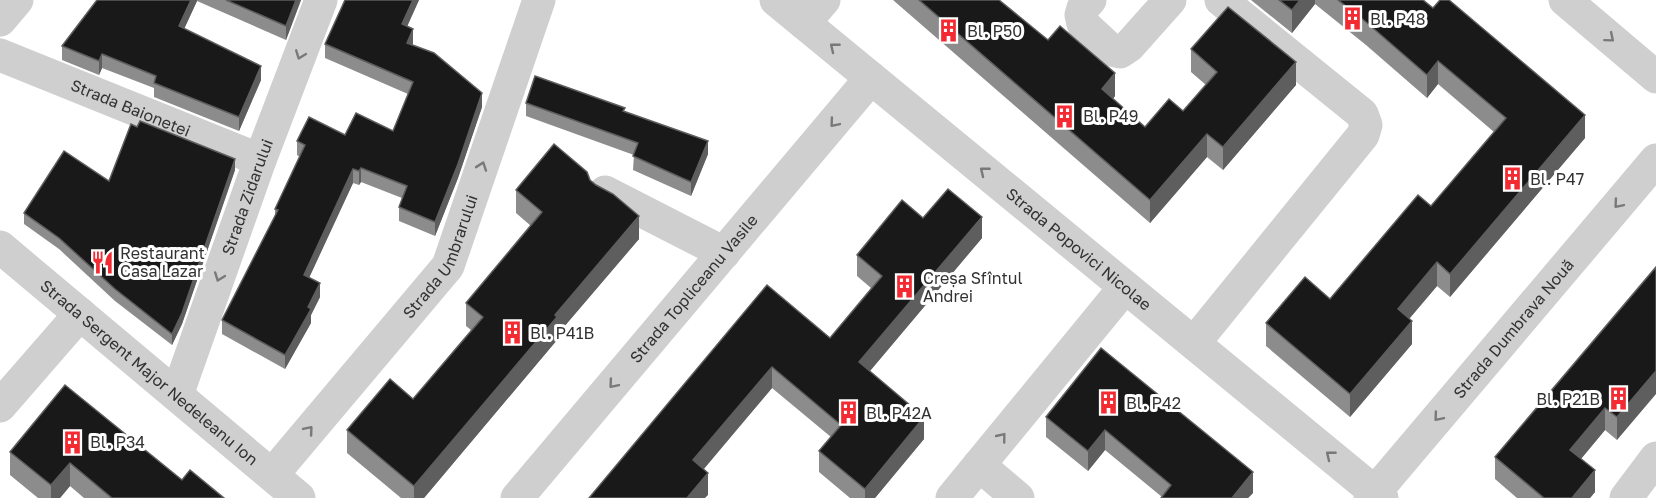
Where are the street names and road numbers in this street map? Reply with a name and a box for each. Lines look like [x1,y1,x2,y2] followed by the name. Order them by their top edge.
[68,75,193,141] street label: Strada Baionetei
[217,136,277,258] street label: Strada Zidarului
[1002,183,1156,314] street label: Strada Popovici Nicolae
[398,192,482,322] street label: Strada Umbrarului
[625,210,762,367] street label: Strada Topliceanu Vasile
[1449,255,1578,402] street label: Strada Dumbrava Nouă
[36,275,262,469] street label: Strada Sergent Major Nedeleanu Ion

